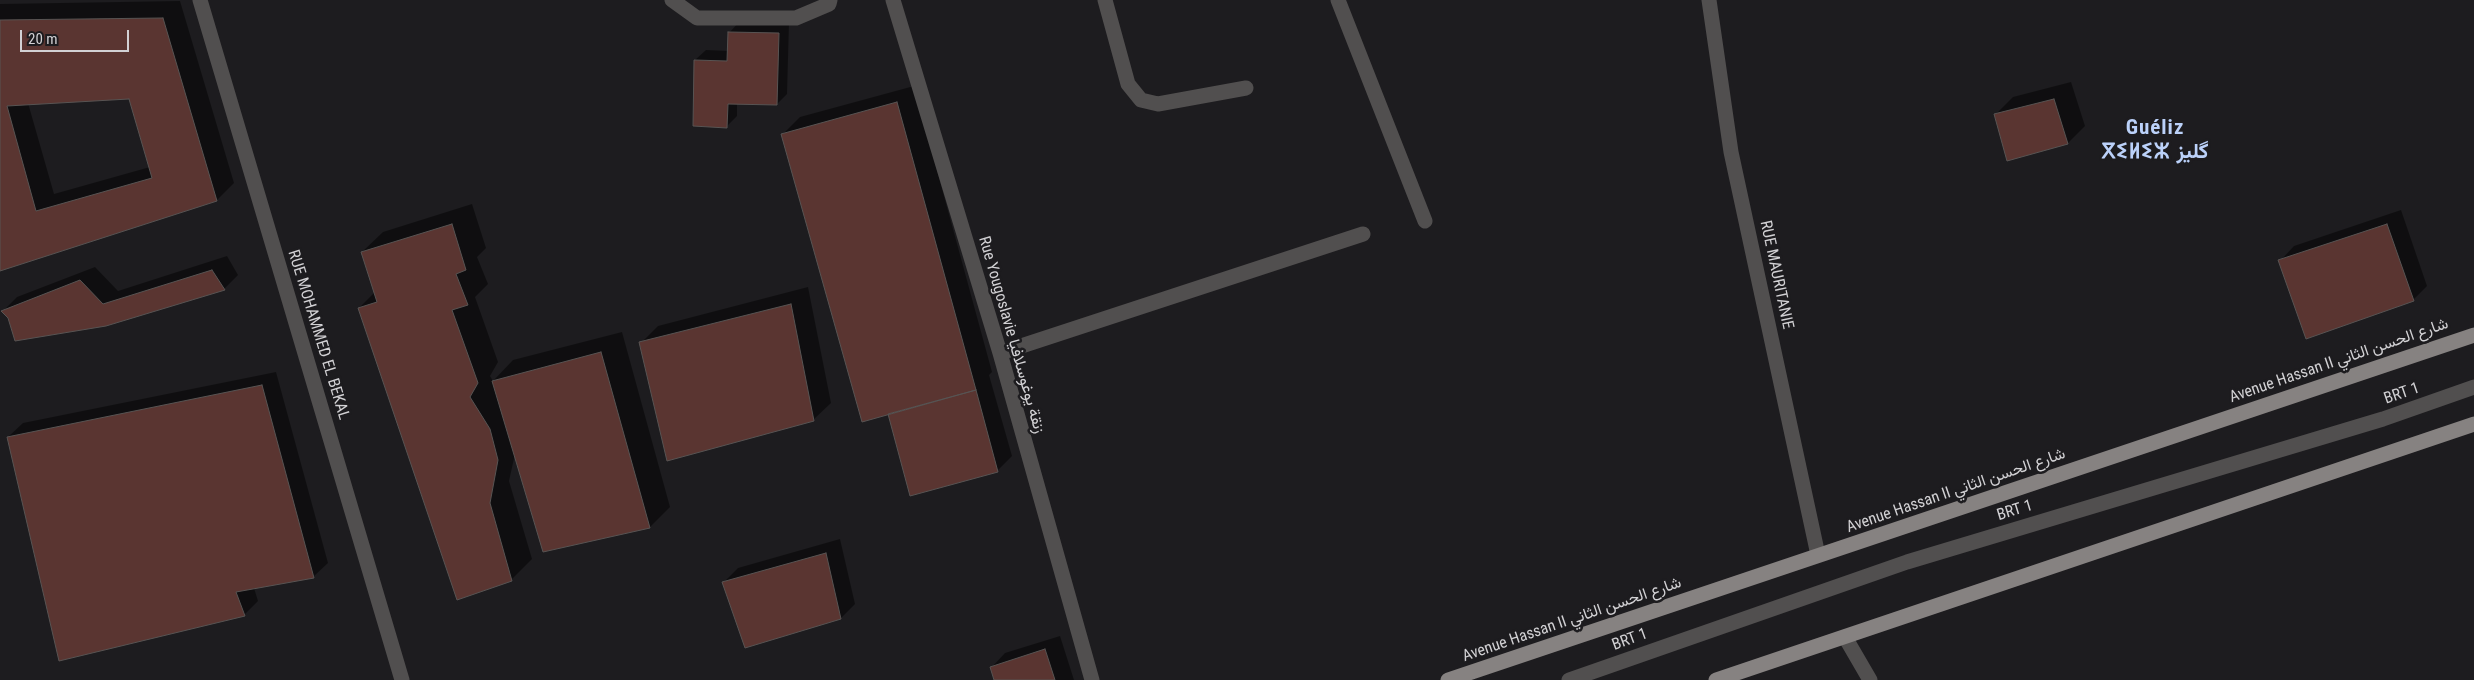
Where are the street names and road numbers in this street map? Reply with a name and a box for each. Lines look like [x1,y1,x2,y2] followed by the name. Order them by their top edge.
[1755,219,1797,331] street label: RUE MAURITANIE
[974,234,1048,436] street label: Rue Yougoslavie زنقة يوغوسلافيا
[283,248,353,422] street label: RUE MOHAMMED EL BEKAL
[2227,314,2451,408] street label: Avenue Hassan II شارع الحسن الثاني
[2382,379,2422,409] street label: BRT 1
[1844,444,2068,538] street label: Avenue Hassan II شارع الحسن الثاني
[1995,496,2035,526] street label: BRT 1
[1460,573,1684,667] street label: Avenue Hassan II شارع الحسن الثاني
[1610,625,1650,655] street label: BRT 1

